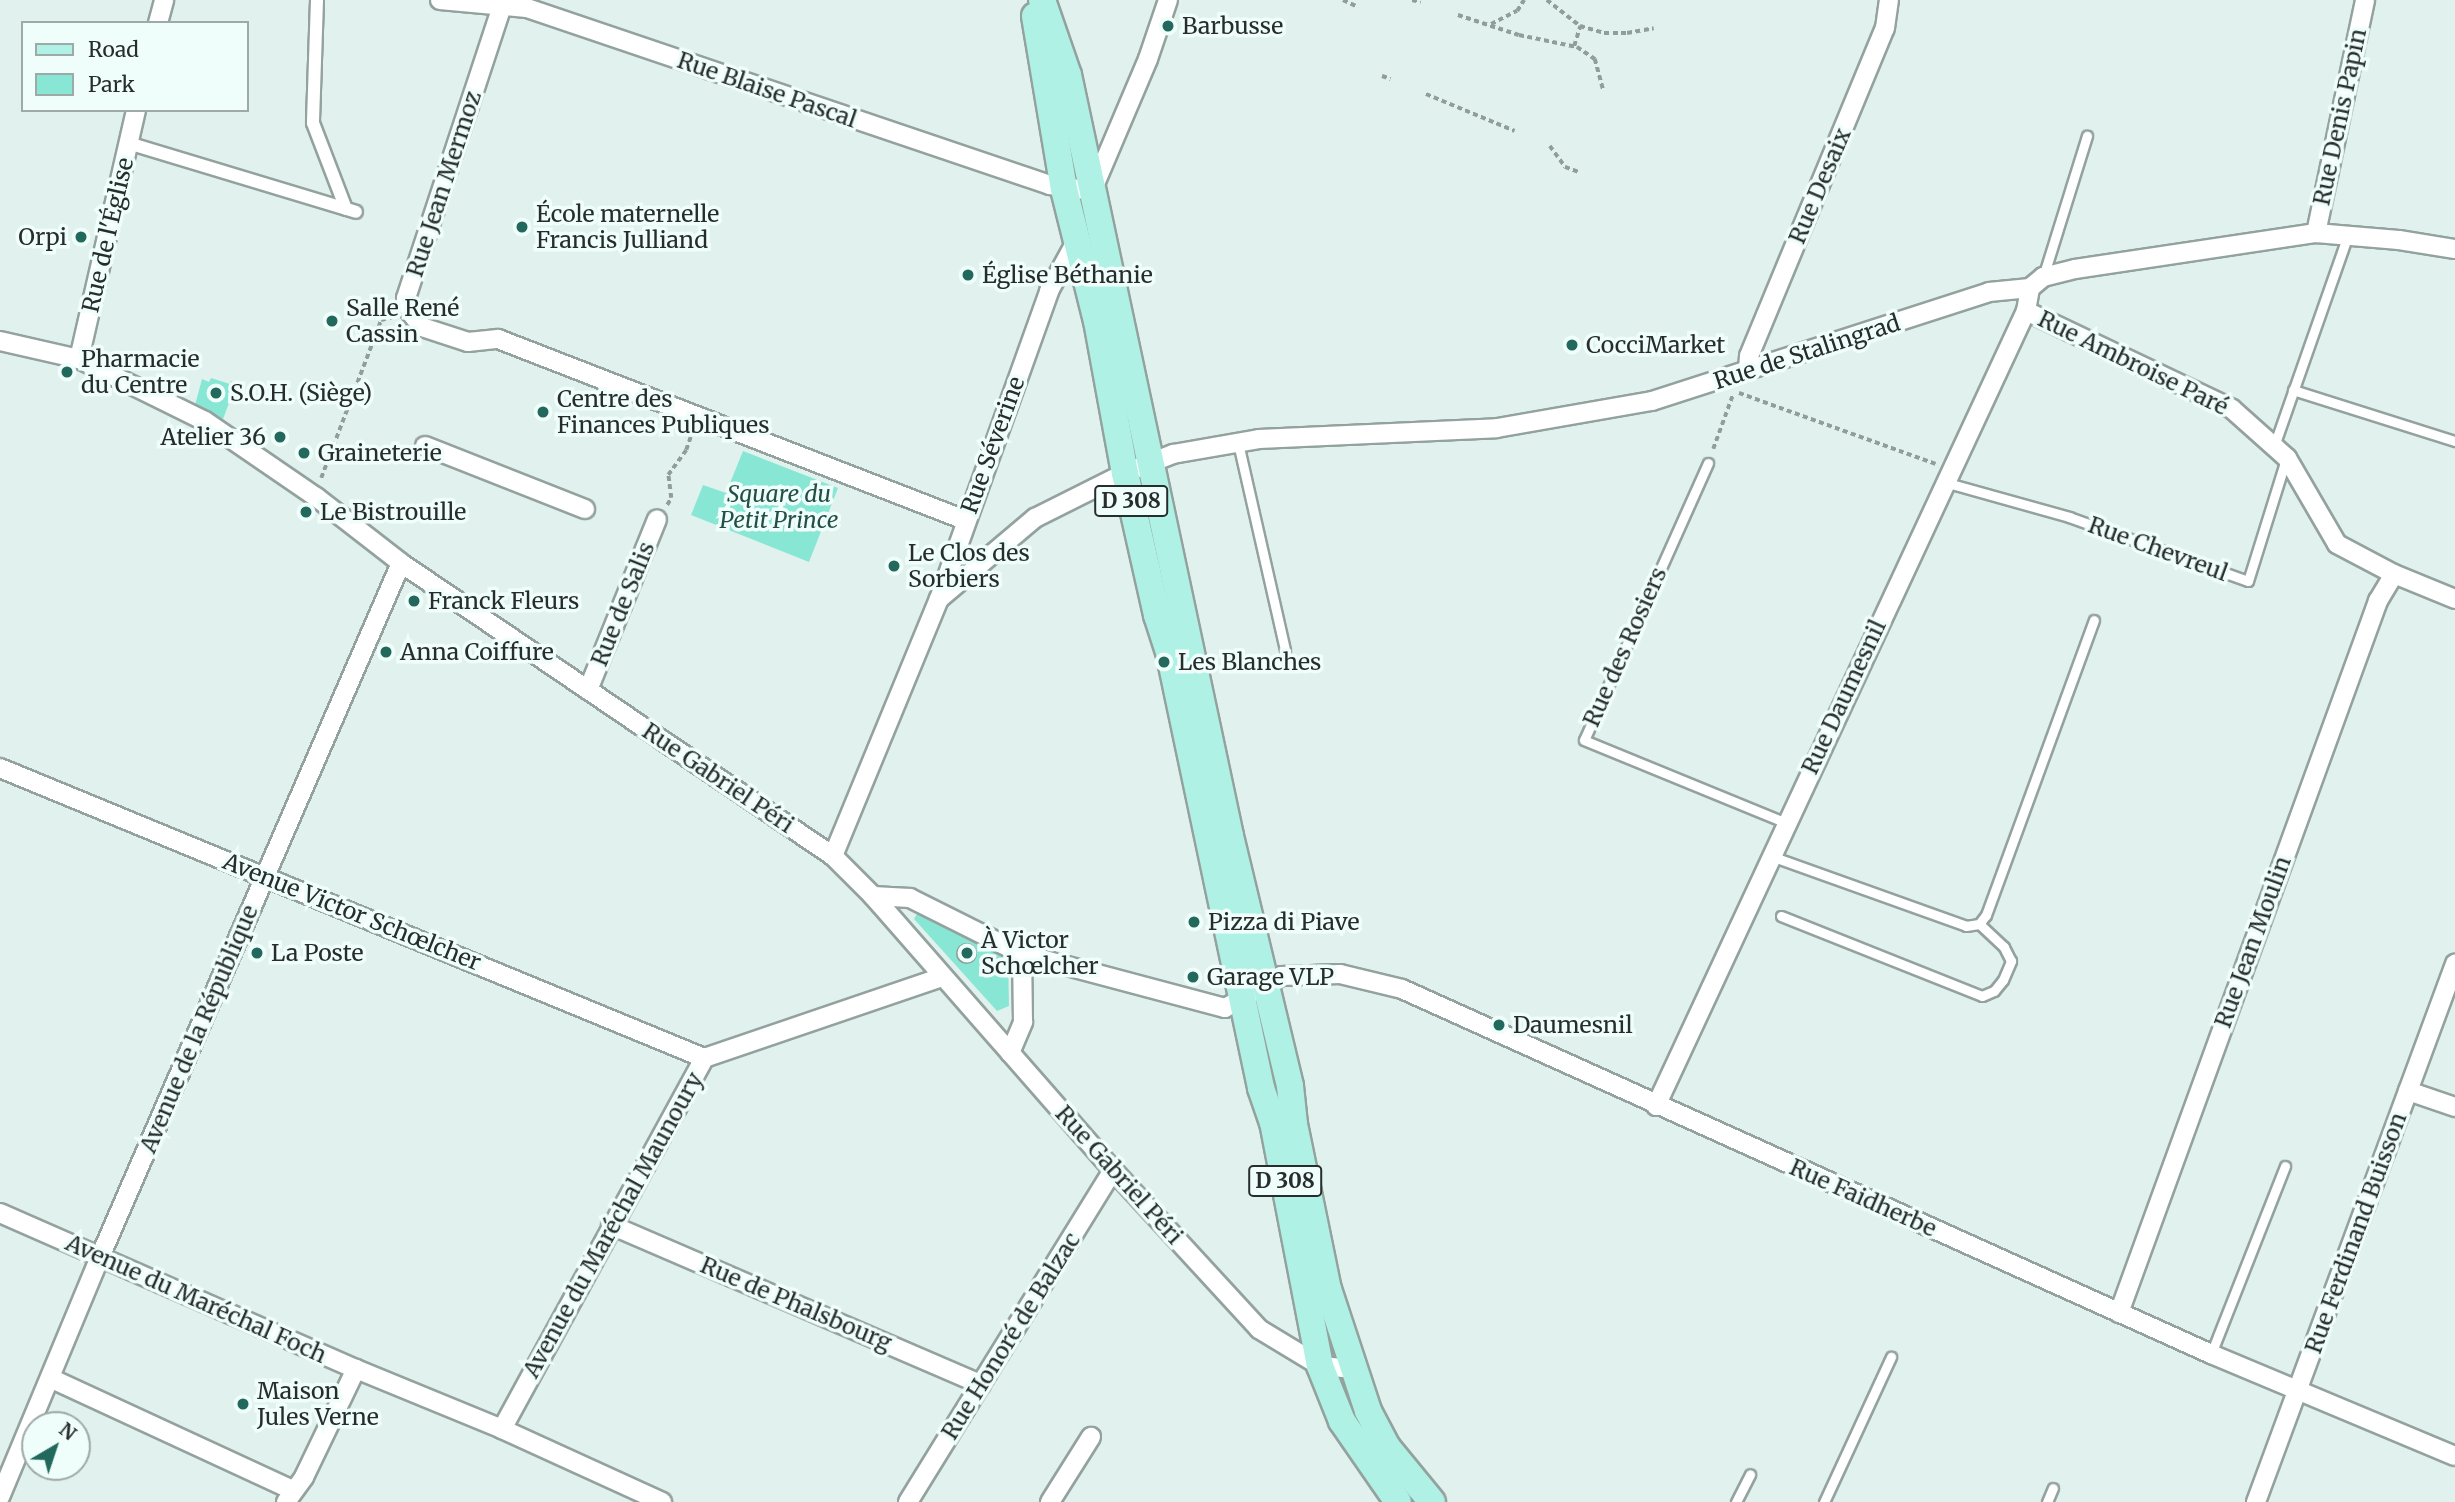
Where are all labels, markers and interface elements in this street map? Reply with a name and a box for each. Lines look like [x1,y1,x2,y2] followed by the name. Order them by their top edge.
[1182,12,1283,40] place label: Barbusse
[1160,18,1176,34] marker: Barbusse
[21,21,248,112] legend
[2308,26,2372,208] street label: Rue Denis Papin
[88,36,139,63] text: Road
[674,46,860,134] street label: Rue Blaise Pascal
[88,71,135,98] text: Park
[401,88,487,280] street label: Rue Jean Mermoz
[1783,124,1857,248] street label: Rue Desaix
[77,155,139,315] street label: Rue de l'Église
[536,200,719,254] place label: École maternelle Francis Julliand
[514,219,530,235] marker: École maternelle Francis Julliand
[18,223,67,251] place label: Orpi
[73,229,89,245] marker: Orpi
[982,261,1153,289] place label: Église Béthanie
[960,267,976,283] marker: Église Béthanie
[346,294,459,348] place label: Salle René Cassin
[2034,305,2232,421] street label: Rue Ambroise Paré
[1710,309,1904,395] street label: Rue de Stalingrad
[324,313,340,329] marker: Salle René Cassin
[1586,331,1725,359] place label: CocciMarket
[1564,337,1580,353] marker: CocciMarket
[81,345,200,399] place label: Pharmacie du Centre
[59,364,75,380] marker: Pharmacie du Centre
[955,373,1031,517] street label: Rue Séverine
[230,379,372,407] place label: S.O.H. (Siège)
[208,385,224,401] marker: S.O.H. (Siège)
[557,385,770,439] place label: Centre des Finances Publiques
[535,404,551,420] marker: Centre des Finances Publiques
[161,423,266,451] place label: Atelier 36
[272,429,288,445] marker: Atelier 36
[318,439,442,467] place label: Graineterie
[296,445,312,461] marker: Graineterie
[720,480,838,534] park label: Square du Petit Prince
[1092,484,1170,518] road number: D 308
[320,498,466,526] place label: Le Bistrouille
[298,504,314,520] marker: Le Bistrouille
[2085,511,2231,587] street label: Rue Chevreul
[586,538,660,670] street label: Rue de Salis
[908,539,1030,593] place label: Le Clos des Sorbiers
[886,558,902,574] marker: Le Clos des Sorbiers
[1578,563,1672,731] street label: Rue des Rosiers
[428,587,579,615] place label: Franck Fleurs
[406,593,422,609] marker: Franck Fleurs
[1796,615,1892,779] street label: Rue Daumesnil
[400,638,554,666] place label: Anna Coiffure
[378,644,394,660] marker: Anna Coiffure
[1178,648,1321,676] place label: Les Blanches
[1156,654,1172,670] marker: Les Blanches
[637,717,799,839] street label: Rue Gabriel Péri
[219,848,485,976] street label: Avenue Victor Schœlcher
[2209,852,2297,1032] street label: Rue Jean Moulin
[134,901,264,1157] street label: Avenue de la République
[1208,908,1360,936] place label: Pizza di Piave
[1186,914,1202,930] marker: Pizza di Piave
[981,926,1099,980] place label: À Victor Schœlcher
[271,939,363,967] place label: La Poste
[249,945,265,961] marker: La Poste
[959,945,975,961] marker: À Victor Schœlcher
[1207,963,1334,991] place label: Garage VLP
[1185,969,1201,985] marker: Garage VLP
[1513,1011,1633,1039] place label: Daumesnil
[1491,1017,1507,1033] marker: Daumesnil
[517,1067,709,1383] street label: Avenue du Maréchal Maunoury
[1050,1100,1188,1250] street label: Rue Gabriel Péri
[2300,1109,2412,1357] street label: Rue Ferdinand Buisson
[1785,1153,1941,1243] street label: Rue Faidherbe
[1246,1164,1324,1198] road number: D 308
[936,1227,1086,1445] street label: Rue Honoré de Balzac
[61,1229,331,1369] street label: Avenue du Maréchal Foch
[696,1251,896,1357] street label: Rue de Phalsbourg
[257,1377,379,1431] place label: Maison Jules Verne
[235,1396,251,1412] marker: Maison Jules Verne
[21,1411,91,1481] north arrow
[55,1417,81,1445] text: N

